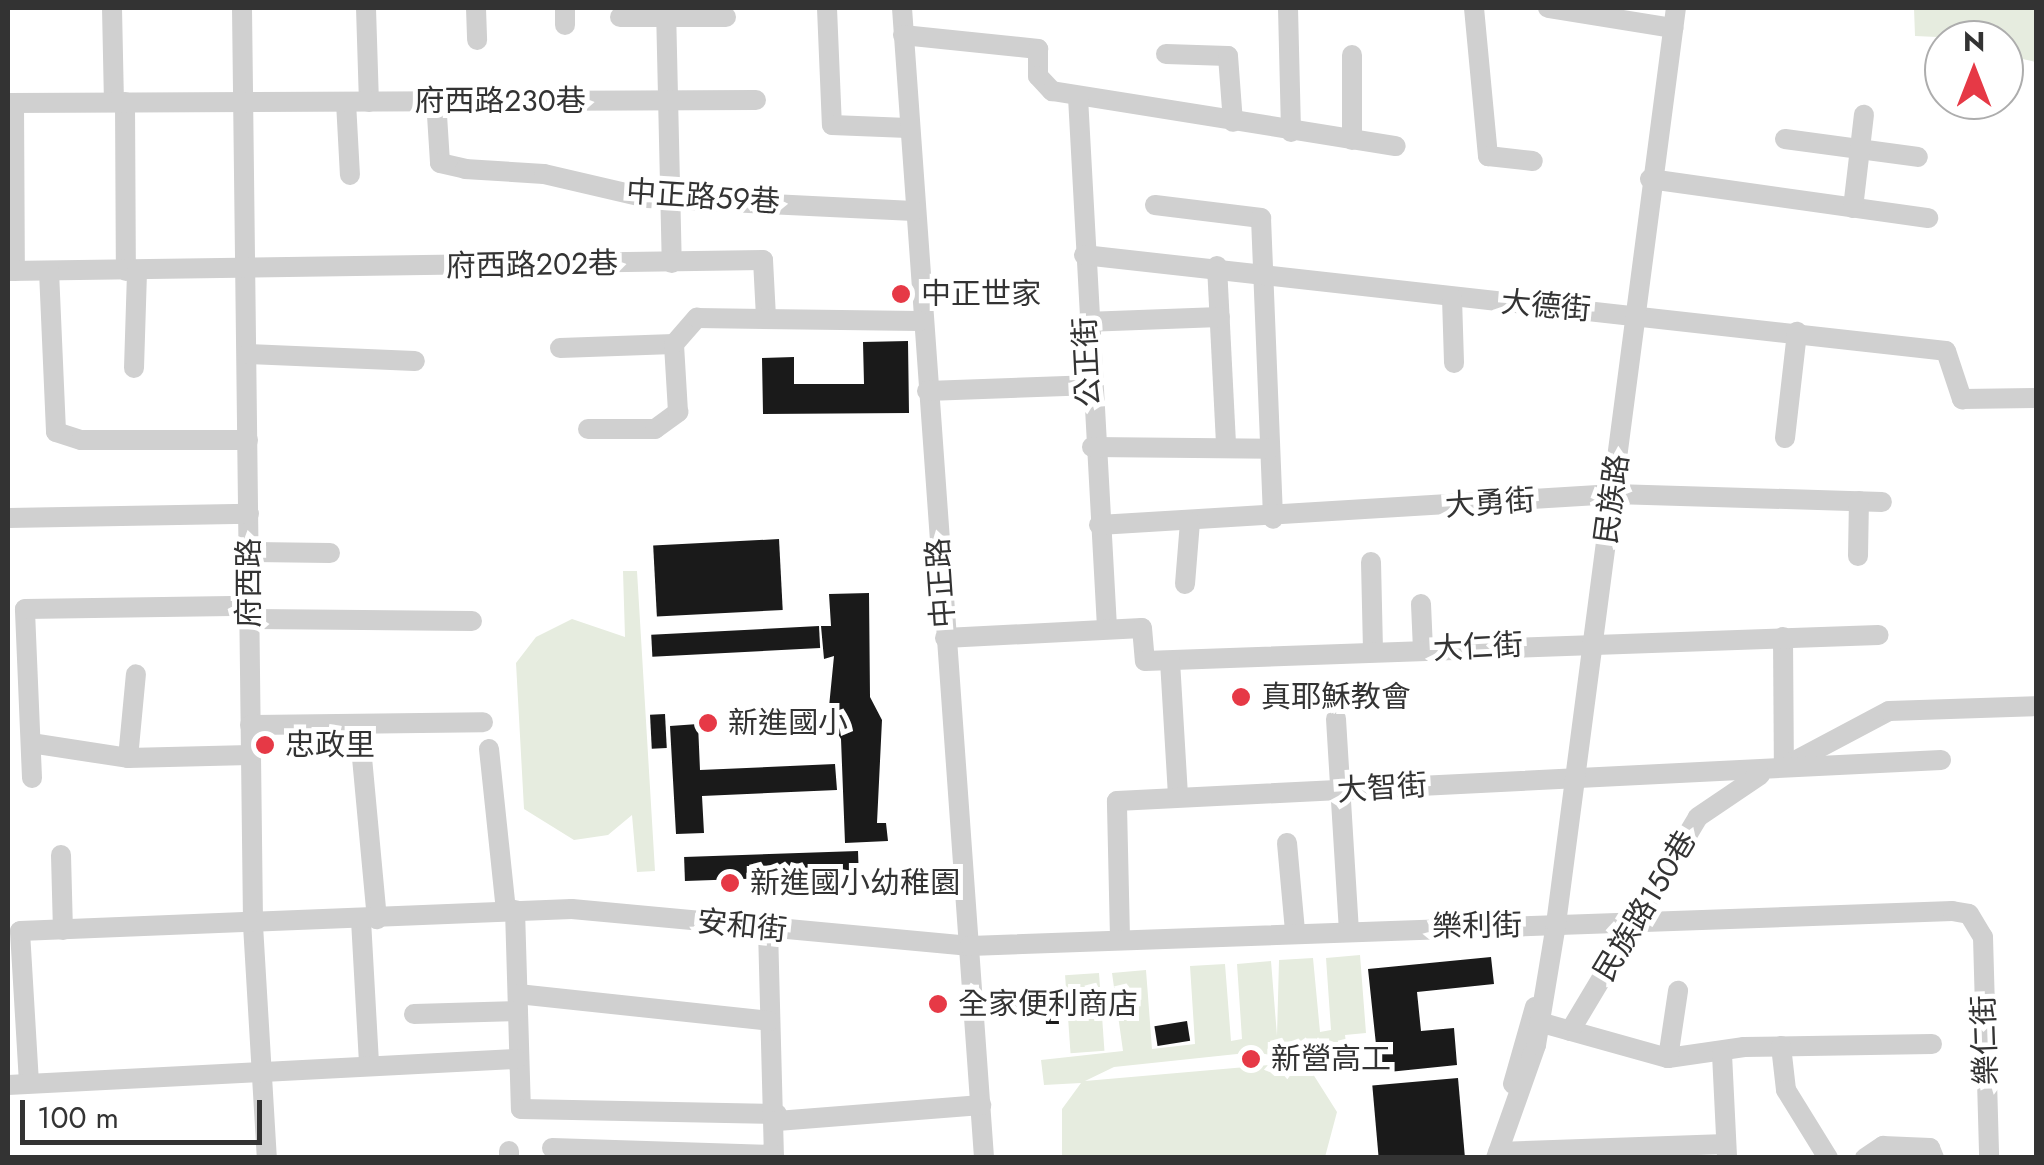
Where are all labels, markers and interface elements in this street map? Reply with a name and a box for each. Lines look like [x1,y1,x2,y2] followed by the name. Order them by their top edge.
[1924,20,2024,120] north arrow
[1963,21,1985,62] text: N
[414,83,586,119] street label: 府西路230巷
[625,174,781,220] street label: 中正路59巷
[446,246,618,284] street label: 府西路202巷
[921,276,1041,312] place label: 中正世家
[890,283,912,305] marker: 中正世家
[1500,284,1592,328] street label: 大德街
[1067,316,1107,408] street label: 公正街
[1588,452,1636,546] street label: 民族路
[1444,482,1536,524] street label: 大勇街
[920,537,962,629] street label: 中正路
[231,538,267,628] street label: 府西路
[1432,627,1524,667] street label: 大仁街
[1261,679,1411,715] place label: 真耶穌教會
[1230,686,1252,708] marker: 真耶穌教會
[728,705,848,741] place label: 新進國小
[697,712,719,734] marker: 新進國小
[285,727,375,763] place label: 忠政里
[254,734,276,756] marker: 忠政里
[1336,767,1428,809] street label: 大智街
[1586,825,1704,987] street label: 民族路150巷
[750,865,960,901] place label: 新進國小幼稚園
[719,872,741,894] marker: 新進國小幼稚園
[695,903,789,949] street label: 安和街
[1432,907,1522,945] street label: 樂利街
[958,986,1138,1022] place label: 全家便利商店
[927,993,949,1015] marker: 全家便利商店
[1965,994,2005,1086] street label: 樂仁街
[1271,1041,1391,1077] place label: 新營高工
[1240,1048,1262,1070] marker: 新營高工
[25,1080,268,1142] scale bar
[37,1096,119,1139] text: 100 m

